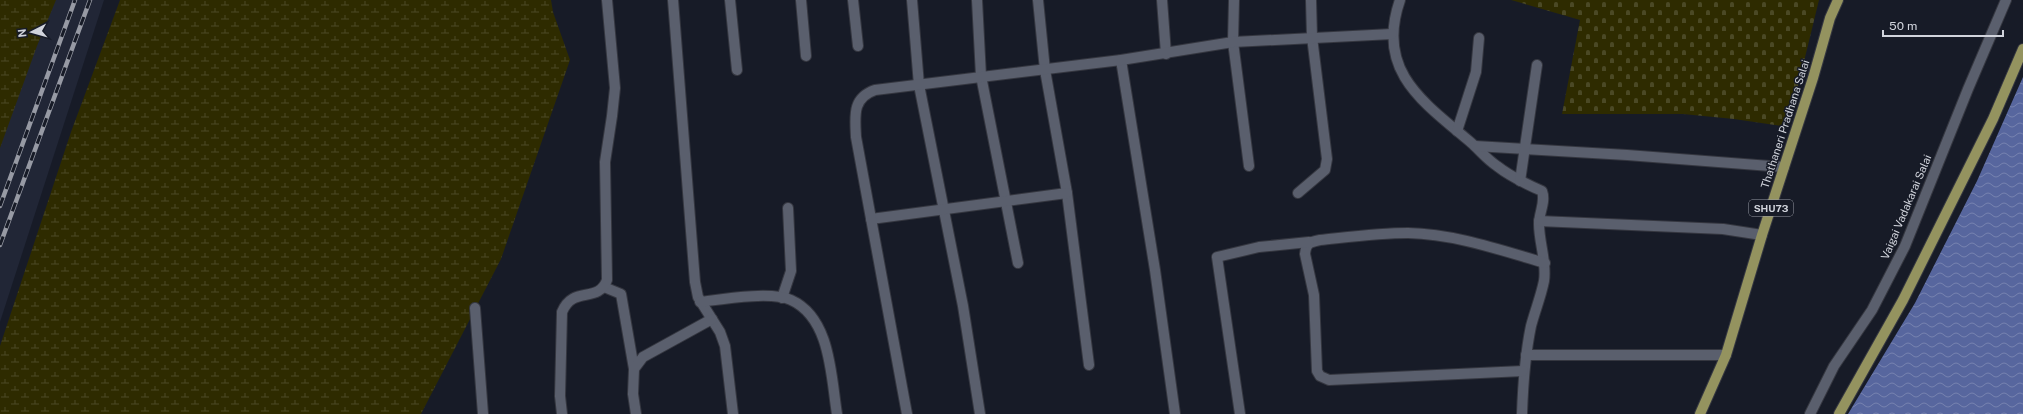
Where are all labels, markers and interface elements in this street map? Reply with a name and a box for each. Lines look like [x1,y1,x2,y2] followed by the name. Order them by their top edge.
[12,12,52,52] north arrow
[1883,12,2003,38] scale bar
[1889,19,1917,33] text: 50 m
[16,28,28,38] text: N
[1759,58,1811,190] street label: Thathaneri Pradhana Salai
[1879,153,1933,261] street label: Vaigai Vadakarai Salai
[1749,200,1793,216] road number: SHU73

